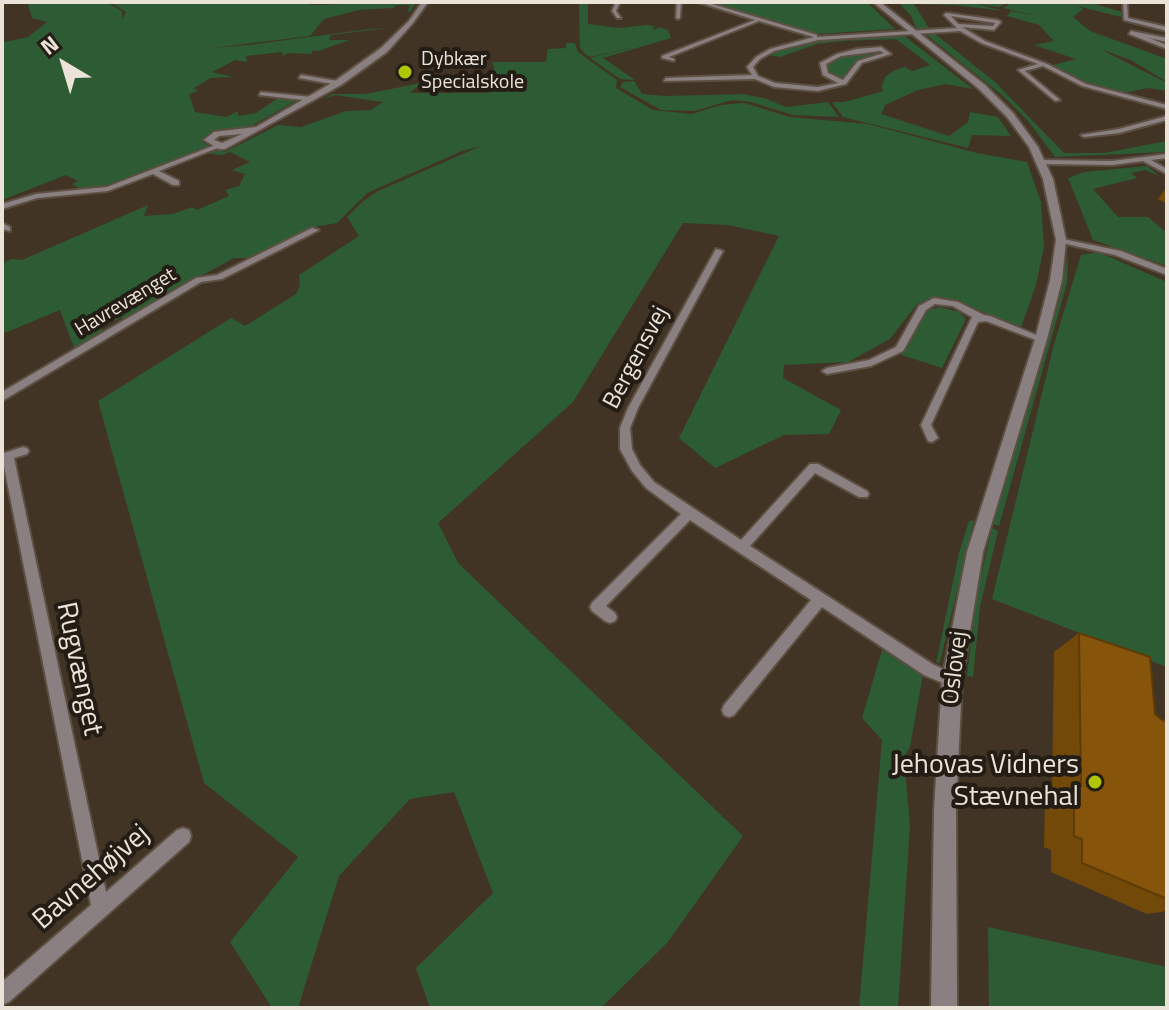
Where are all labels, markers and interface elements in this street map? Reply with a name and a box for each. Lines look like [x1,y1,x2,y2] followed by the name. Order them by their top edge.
[24,24,104,104] north arrow
[33,27,66,63] text: N
[421,48,524,95] place label: Dybkær Specialskole
[396,63,414,81] marker: Dybkær Specialskole
[71,264,181,342] street label: Havrevænget
[598,302,676,414] street label: Bergensvej
[47,599,109,739] street label: Rugvænget
[937,630,975,706] street label: Oslovej
[892,749,1079,815] place label: Jehovas Vidners Stævnehal
[1086,773,1104,791] marker: Jehovas Vidners Stævnehal
[27,818,157,938] street label: Bavnehøjvej

